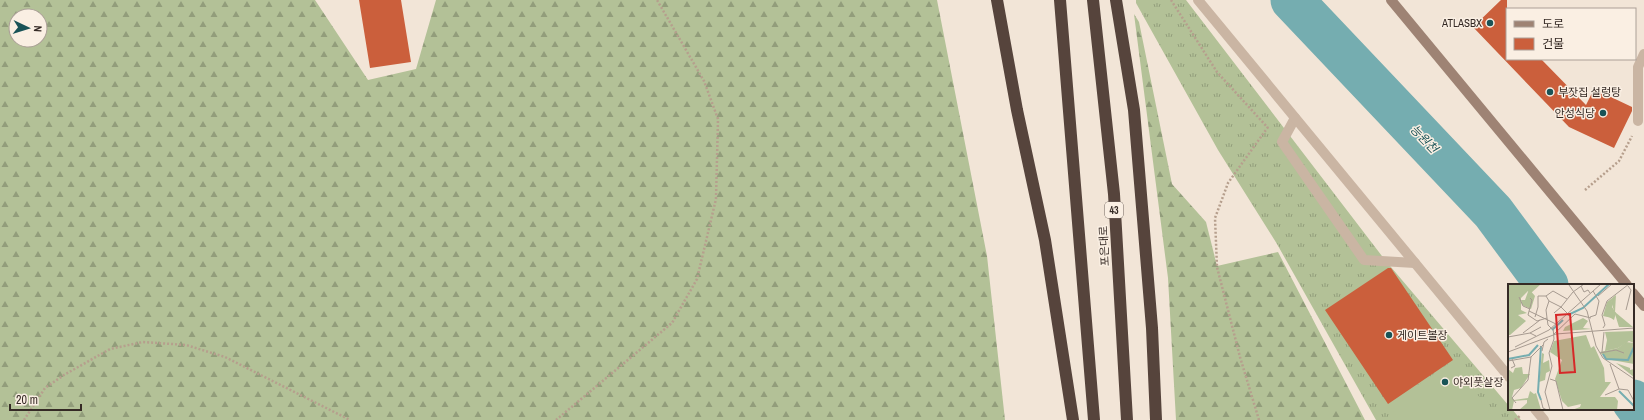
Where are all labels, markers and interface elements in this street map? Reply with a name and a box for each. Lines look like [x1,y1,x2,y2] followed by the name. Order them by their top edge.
[8,8,48,48] north arrow
[1506,8,1636,60] legend
[1441,16,1482,30] place label: ATLASBX
[1542,16,1564,32] text: 도로
[1485,18,1495,28] marker: ATLASBX
[31,25,45,32] text: N
[1542,36,1564,52] text: 건물
[1558,85,1621,99] place label: 부잣집 설렁탕
[1545,87,1555,97] marker: 부잣집 설렁탕
[1555,106,1595,120] place label: 안성식당
[1598,108,1608,118] marker: 안성식당
[1407,122,1443,158] water label: 능원천
[1105,202,1123,218] road number: 43
[1096,225,1112,267] street label: 포은대로
[1508,284,1634,410] inset map
[1397,328,1448,342] place label: 게이트볼장
[1384,330,1394,340] marker: 게이트볼장
[1453,375,1504,389] place label: 야외풋살장
[1440,377,1450,387] marker: 야외풋살장
[10,386,81,412] scale bar
[16,392,38,408] text: 20 m

